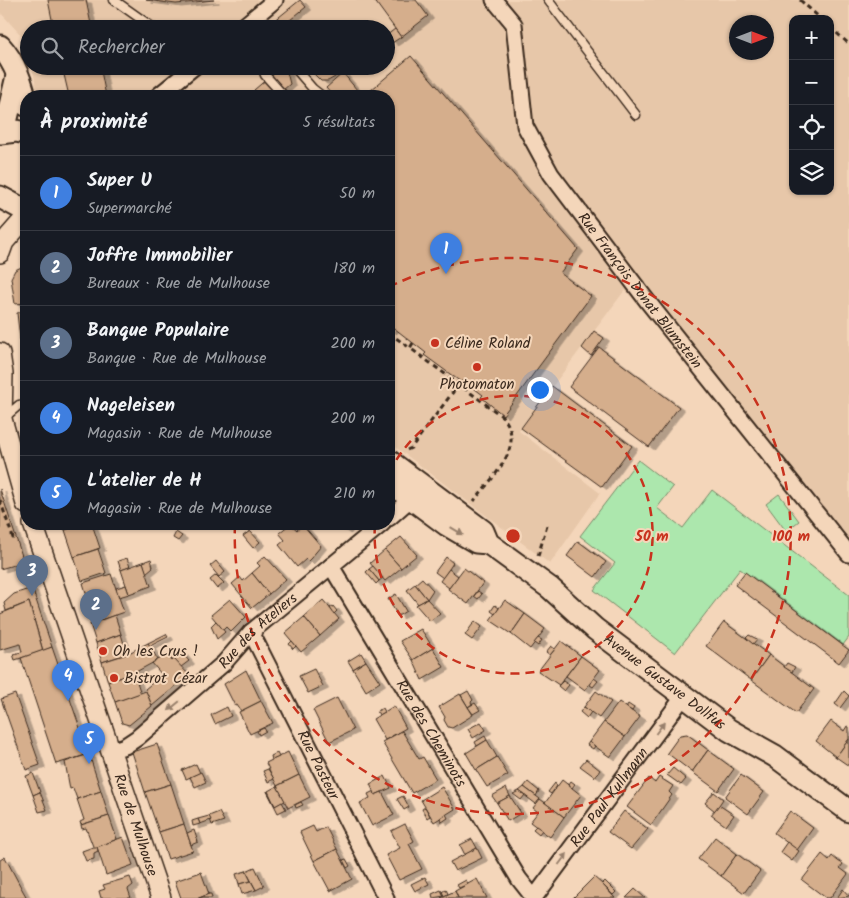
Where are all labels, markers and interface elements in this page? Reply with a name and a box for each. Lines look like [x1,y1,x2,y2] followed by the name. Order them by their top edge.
[729,15,774,60] north arrow
[789,15,834,195] map controls
[789,15,834,60] button: +
[20,20,395,75] search box
[78,33,165,63] text: Rechercher
[38,34,66,62] icon: search
[789,60,834,105] button: −
[789,105,834,150] button: locate
[40,106,147,139] text: À proximité
[303,110,375,135] text: 5 résultats
[789,150,834,195] button: layers
[87,166,152,196] text: Super U
[54,181,58,206] text: 1
[339,181,375,206] text: 50 m
[87,196,172,221] text: Supermarché
[571,207,708,374] street label: Rue François Donat Blumstein
[430,233,462,274] pin: 1
[87,241,232,271] text: Joffre Immobilier
[51,256,61,281] text: 2
[333,256,375,281] text: 180 m
[87,271,270,296] text: Bureaux · Rue de Mulhouse
[87,316,229,346] text: Banque Populaire
[52,331,60,356] text: 3
[331,331,375,356] text: 200 m
[445,332,531,356] place label: Céline Roland
[429,337,441,349] marker: Céline Roland
[87,346,266,371] text: Banque · Rue de Mulhouse
[471,361,483,373] marker: Photomaton
[439,373,515,397] place label: Photomaton
[527,377,553,403] your location
[87,391,175,421] text: Nageleisen
[52,406,60,431] text: 4
[331,406,375,431] text: 200 m
[87,421,272,446] text: Magasin · Rue de Mulhouse
[87,466,202,496] text: L'atelier de H
[52,481,60,506] text: 5
[334,481,375,506] text: 210 m
[87,496,272,521] text: Magasin · Rue de Mulhouse
[634,525,669,549] text: 50 m
[772,525,810,549] text: 100 m
[450,526,463,535] one-way arrow
[504,527,522,545] centre of rings
[16,555,48,596] pin: 3
[213,587,304,675] street label: Rue des Ateliers
[80,589,112,630] pin: 2
[598,628,731,737] street label: Avenue Gustave Dollfus
[113,640,198,664] place label: Oh les Crus !
[97,645,109,657] marker: Oh les Crus !
[52,660,84,701] pin: 4
[124,667,208,691] place label: Bistrot Cézar
[108,672,120,684] marker: Bistrot Cézar
[389,675,473,793] street label: Rue des Cheminots
[168,700,181,711] one-way arrow
[655,721,665,735] one-way arrow
[73,723,105,764] pin: 5
[290,726,346,805] street label: Rue Pasteur
[565,743,655,853] street label: Rue Paul Kullmann
[106,771,164,880] street label: Rue de Mulhouse
[558,852,568,866] one-way arrow

